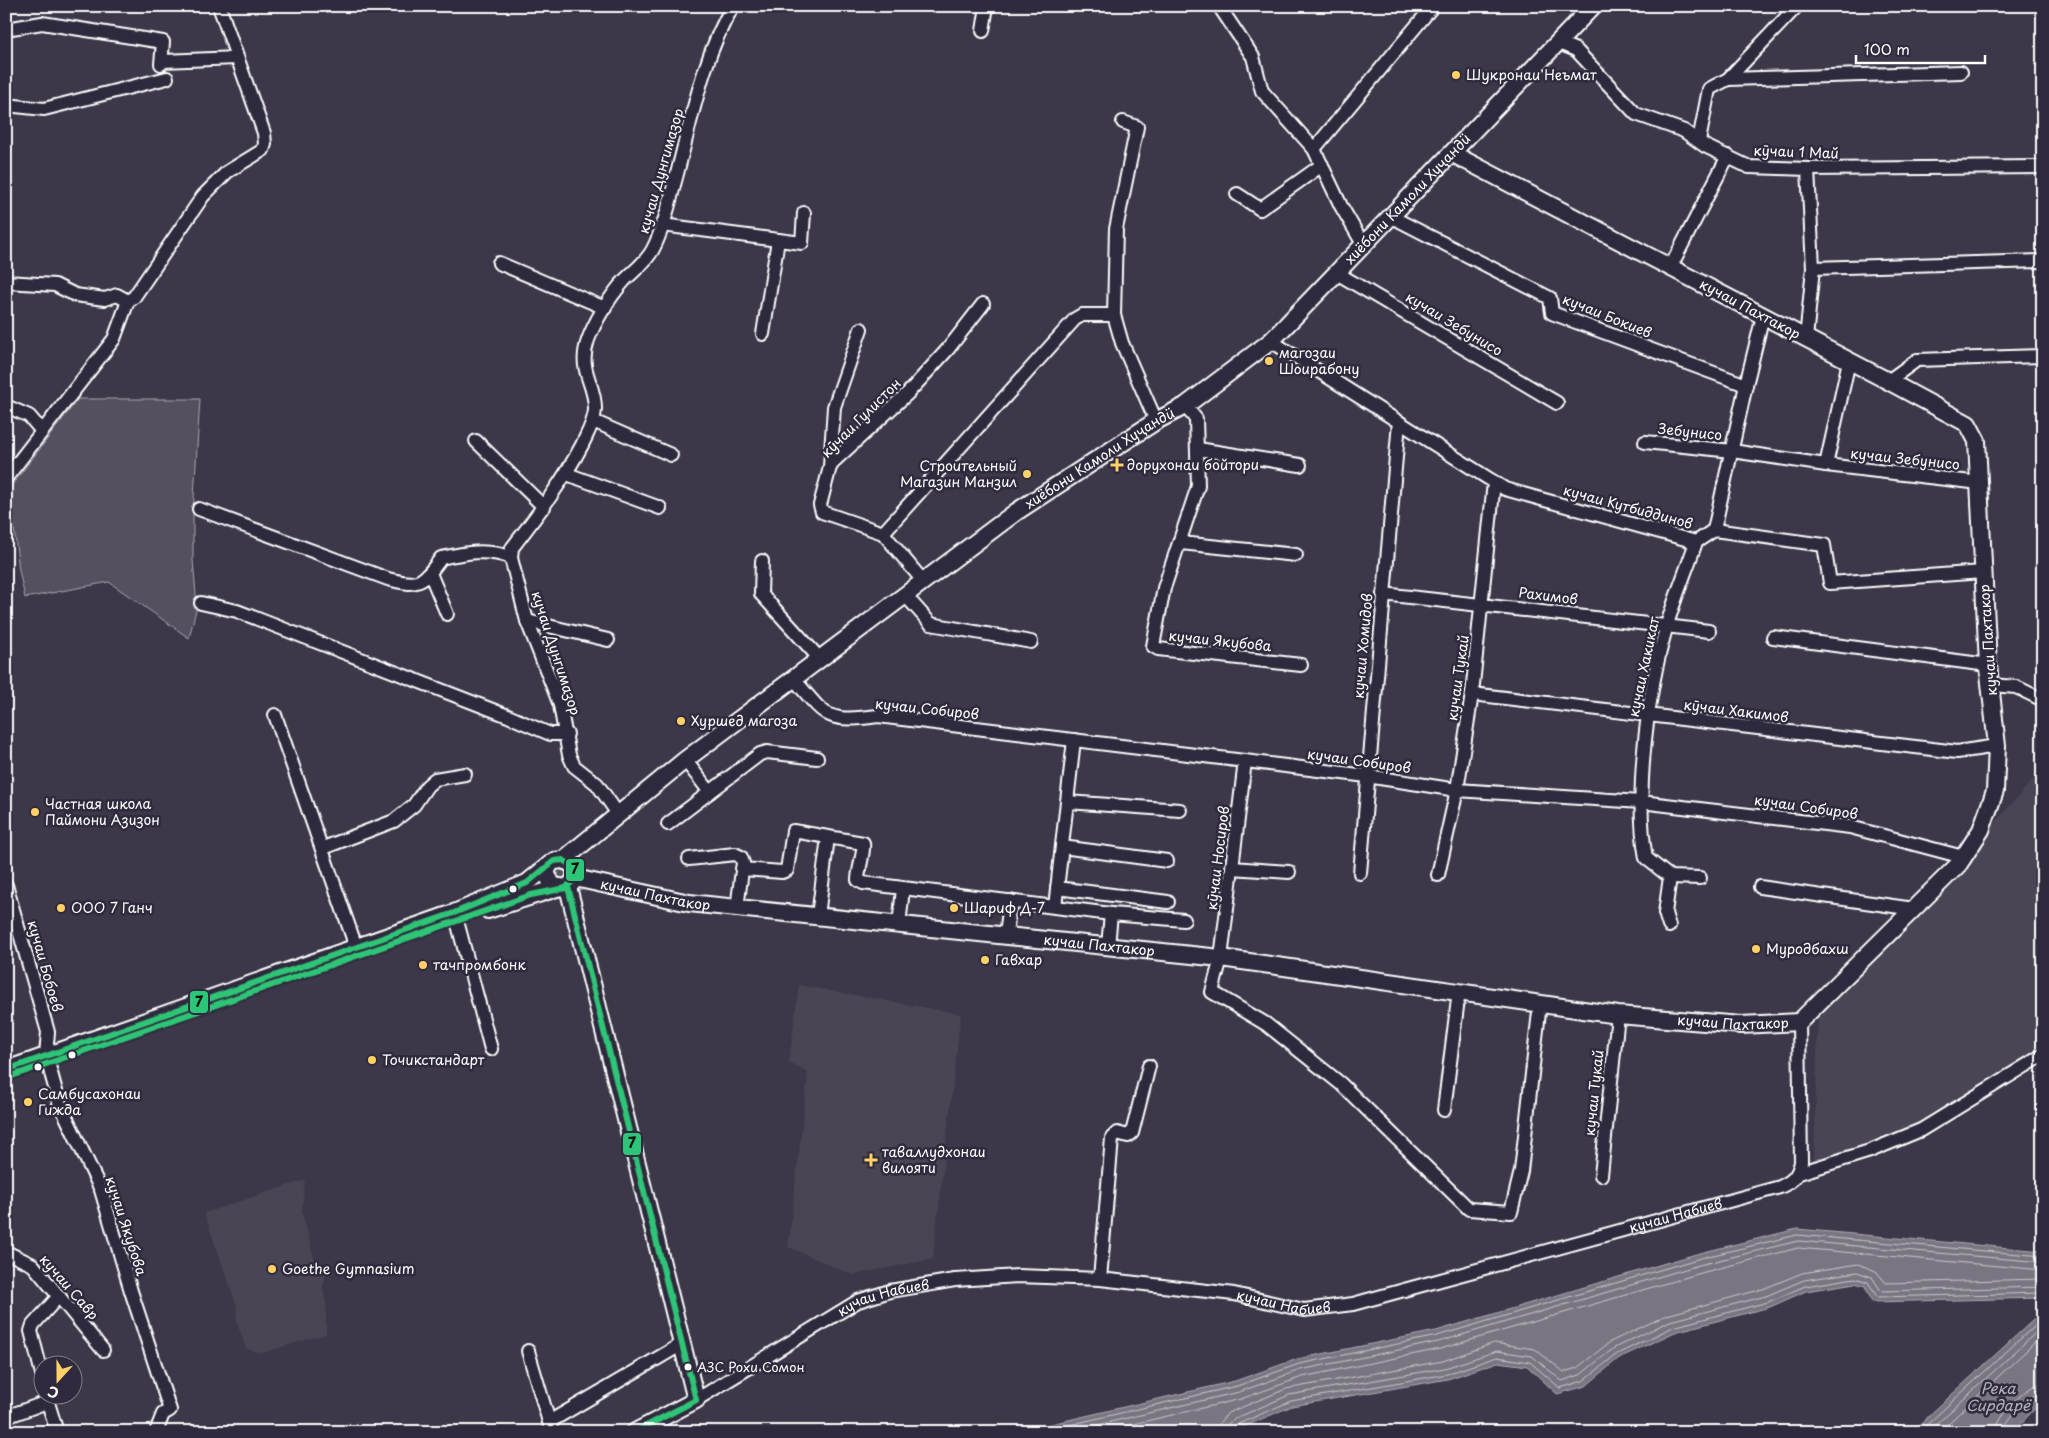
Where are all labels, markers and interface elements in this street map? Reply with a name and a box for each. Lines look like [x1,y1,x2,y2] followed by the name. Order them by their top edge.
[1856,32,1985,64] scale bar
[1864,37,1910,60] text: 100 m
[1466,64,1597,85] place label: Шукронаи Неъмат
[1450,69,1462,81] marker: Шукронаи Неъмат
[633,106,688,236] street label: кучаи Дунгимазор
[1339,128,1475,268] street label: хиёбони Камоли Хуҷандӣ
[1753,140,1839,163] street label: кӯчаи 1 Май
[1696,273,1805,344] street label: кучаи Пахтакор
[1402,286,1507,361] street label: кучаи Зебунисо
[1559,288,1655,343] street label: кучаи Бокиев
[1279,342,1359,379] place label: магозаи Шоирабону
[1263,355,1275,367] marker: магозаи Шоирабону
[816,373,905,462] street label: кӯчаи Гулистон
[1021,402,1178,514] street label: хиёбони Камоли Хуҷандӣ
[1657,418,1723,445] street label: Зебунисо
[1849,442,1961,475] street label: кучаи Зебунисо
[1127,454,1259,475] place label: дорухонаи бойтори
[900,455,1017,492] place label: Строительный Магазин Манзил
[1111,459,1123,471] marker: дорухонаи бойтори
[1021,468,1033,480] marker: Строительный Магазин Манзил
[1561,479,1695,534] street label: кучаи Кутбиддинов
[1517,581,1579,610] street label: Рахимов
[1973,584,2002,697] street label: кучаи Пахтакор
[526,588,586,718] street label: кучаи Дунгимазор
[1347,592,1378,700] street label: кучаи Хомидов
[1623,614,1665,719] street label: кучаи Хакикат
[1167,625,1273,656] street label: кучаи Якубова
[1441,634,1474,722] street label: кучаи Тукай
[874,693,980,724] street label: кучаи Собиров
[1682,694,1790,727] street label: кӯчаи Хакимов
[691,710,797,731] place label: Хуршед магоза
[675,715,687,727] marker: Хуршед магоза
[1306,743,1412,778] street label: кучаи Собиров
[1753,789,1859,824] street label: кучаи Собиров
[45,793,160,830] place label: Частная школа Паймони Азизон
[1201,805,1234,911] street label: кӯчаи Носиров
[29,806,41,818] marker: Частная школа Паймони Азизон
[565,858,585,882] line badge: 7
[571,858,580,879] text: 7
[598,873,711,915] street label: кучаи Пахтакор
[508,884,518,894] unlabelled marker
[71,897,153,918] place label: ООО 7 Ганч
[964,897,1045,918] place label: Шариф Д-7
[55,902,67,914] marker: ООО 7 Ганч
[948,902,960,914] marker: Шариф Д-7
[22,917,69,1014] street label: кучаи Бобоев
[1042,929,1156,961] street label: кучаи Пахтакор
[1766,938,1849,959] place label: Муродбахш
[1750,943,1762,955] marker: Муродбахш
[995,949,1042,970] place label: Гавхар
[433,954,526,975] place label: тачпромбонк
[979,954,991,966] marker: Гавхар
[417,959,429,971] marker: тачпромбонк
[189,990,209,1014] line badge: 7
[195,991,204,1012] text: 7
[1676,1009,1789,1035] street label: кучаи Пахтакор
[382,1049,485,1070] place label: Точикстандарт
[1579,1049,1608,1137] street label: кучаи Тукай
[67,1050,77,1060] unlabelled marker
[366,1054,378,1066] marker: Точикстандарт
[33,1062,43,1072] unlabelled marker
[38,1083,141,1120] place label: Самбусахонаи Гижда
[22,1096,34,1108] marker: Самбусахонаи Гижда
[622,1132,642,1156] line badge: 7
[628,1132,637,1153] text: 7
[882,1141,986,1178] place label: таваллудхонаи вилояти
[864,1153,878,1167] marker: таваллудхонаи вилояти
[100,1173,153,1279] street label: кучаи Якубова
[1626,1192,1725,1238] street label: кучаи Набиев
[35,1249,104,1324] street label: кучаи Савр
[282,1258,415,1279] place label: Goethe Gymnasium
[266,1263,278,1275] marker: Goethe Gymnasium
[833,1274,931,1321] street label: кучаи Набиев
[1234,1284,1332,1321] street label: кучаи Набиев
[32,1356,82,1406] north arrow
[697,1357,805,1376] place label: АЗС Рохи Сомон
[683,1362,693,1372] marker: АЗС Рохи Сомон
[1966,1376,2032,1416] water label: Река Сирдарё
[44,1381,62,1404] text: С

